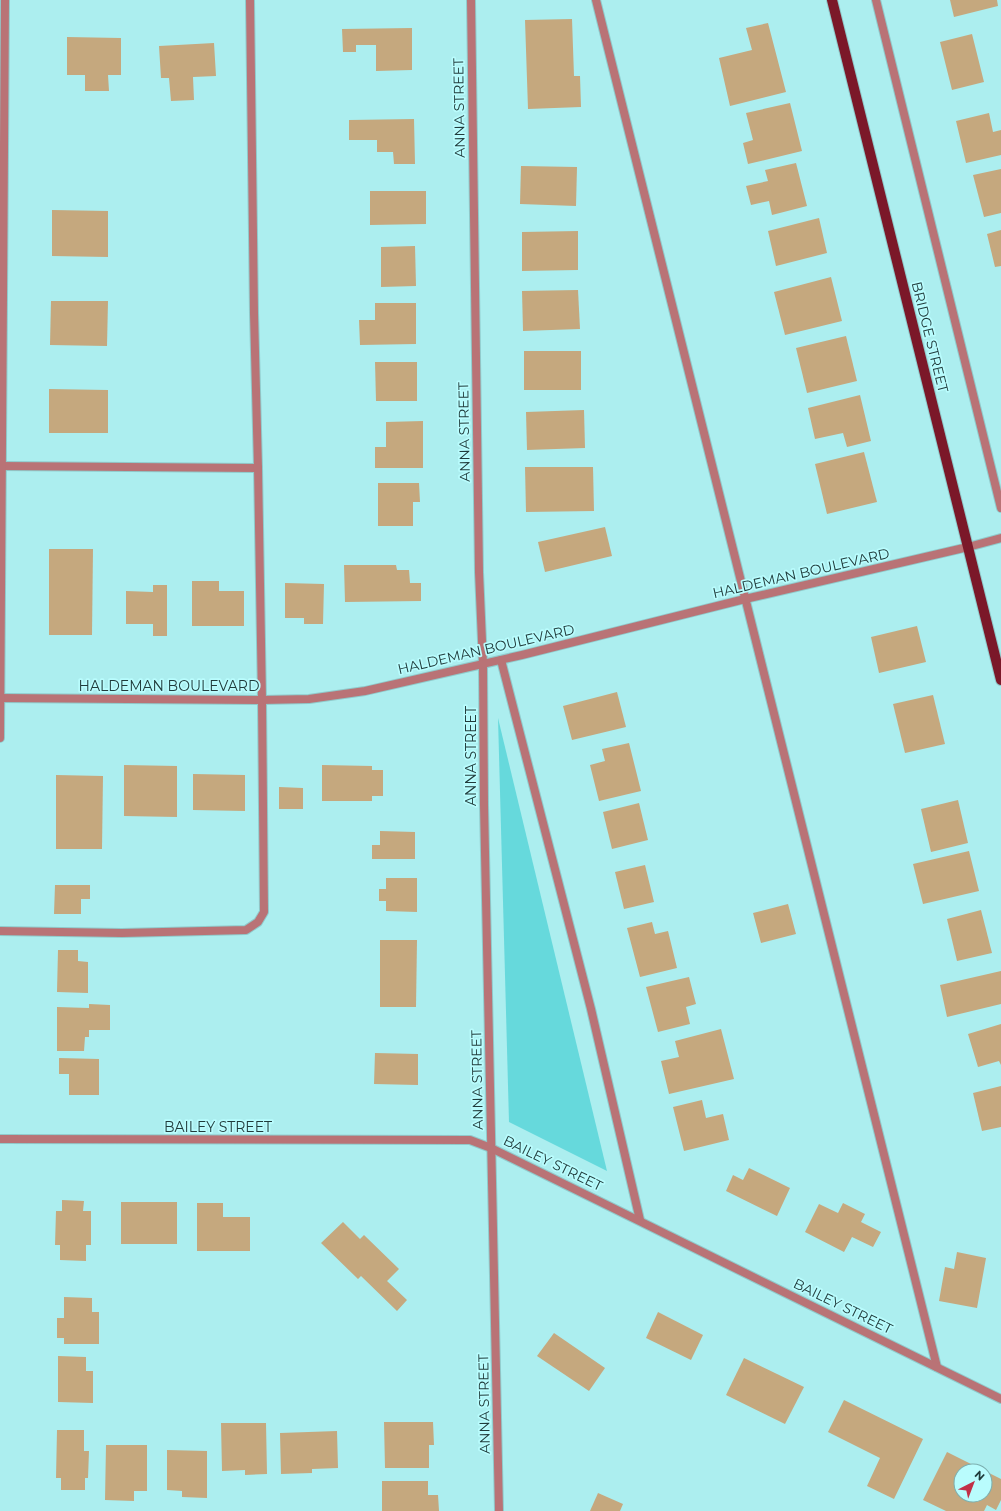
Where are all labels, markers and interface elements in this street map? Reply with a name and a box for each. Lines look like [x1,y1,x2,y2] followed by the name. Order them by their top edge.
[449,58,469,158] street label: ANNA STREET
[908,280,952,394] street label: BRIDGE STREET
[454,382,474,482] street label: ANNA STREET
[711,544,891,602] street label: HALDEMAN BOULEVARD
[396,620,576,678] street label: HALDEMAN BOULEVARD
[79,677,259,695] street label: HALDEMAN BOULEVARD
[462,706,480,806] street label: ANNA STREET
[467,1030,487,1130] street label: ANNA STREET
[164,1118,272,1136] street label: BAILEY STREET
[500,1131,606,1195] street label: BAILEY STREET
[790,1274,896,1338] street label: BAILEY STREET
[474,1354,494,1454] street label: ANNA STREET
[953,1463,993,1503] north arrow
[972,1467,988,1484] text: N

